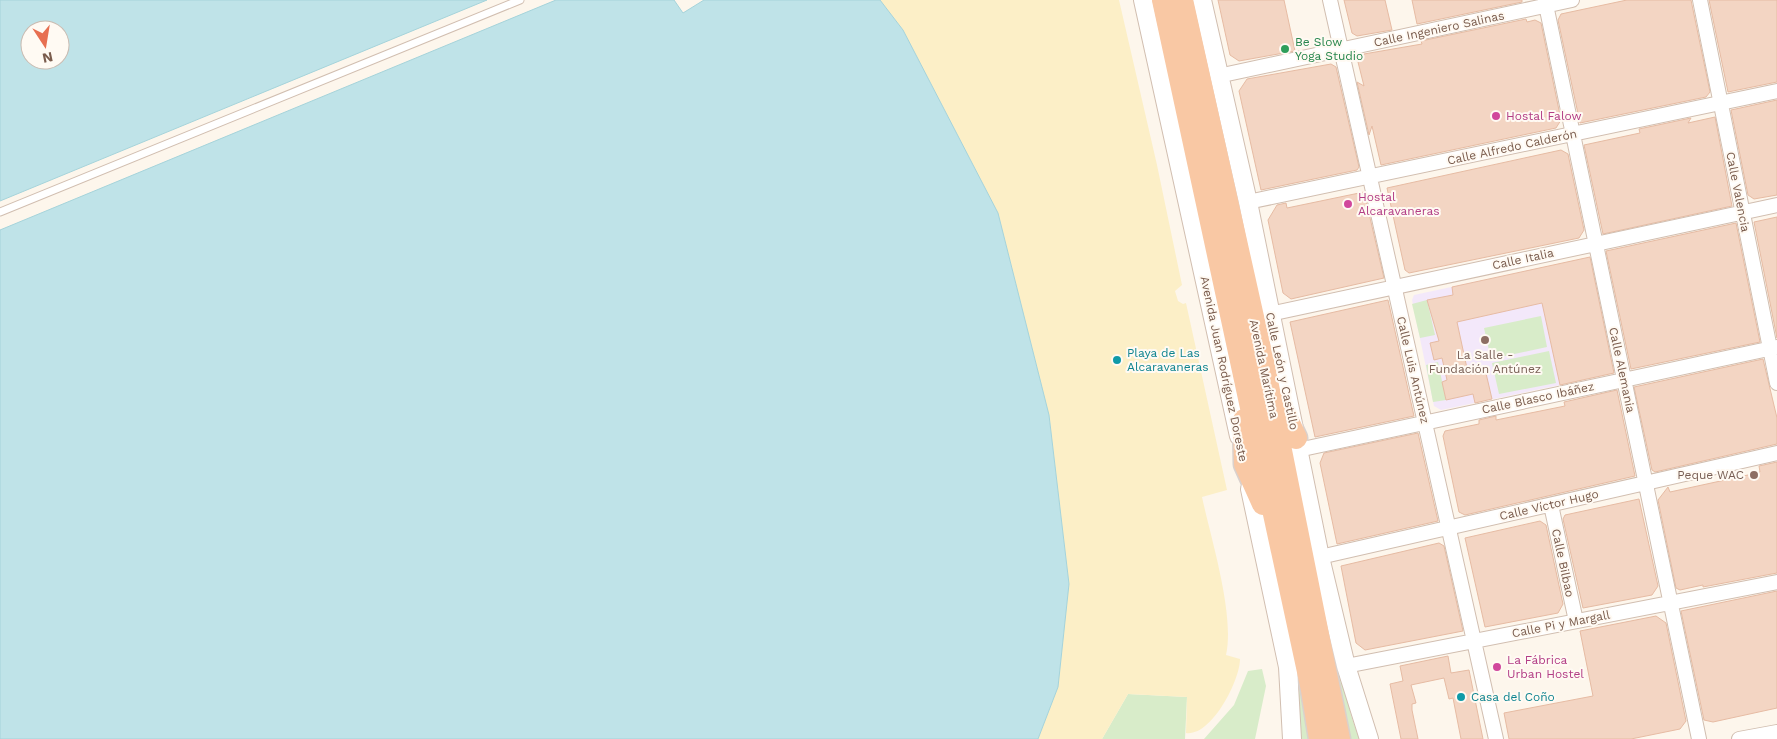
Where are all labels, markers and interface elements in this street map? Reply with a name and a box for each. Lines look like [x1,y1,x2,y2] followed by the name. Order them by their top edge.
[1373,8,1505,50] street label: Calle Ingeniero Salinas
[20,20,70,70] north arrow
[1295,35,1363,63] place label: Be Slow Yoga Studio
[1279,43,1291,55] marker: Be Slow Yoga Studio
[41,49,54,67] text: N
[1506,109,1582,123] place label: Hostal Falow
[1490,110,1502,122] marker: Hostal Falow
[1446,126,1578,168] street label: Calle Alfredo Calderón
[1723,151,1753,234] street label: Calle Valencia
[1358,190,1440,218] place label: Hostal Alcaravaneras
[1342,198,1354,210] marker: Hostal Alcaravaneras
[1491,246,1555,272] street label: Calle Italia
[1197,275,1251,463] street label: Avenida Juan Rodríguez Doreste
[1263,311,1301,431] street label: Calle León y Castillo
[1394,315,1432,425] street label: Calle Luis Antúnez
[1247,318,1281,420] street label: Avenida Marítima
[1606,326,1638,414] street label: Calle Alemania
[1479,334,1491,346] marker: La Salle - Fundación Antúnez
[1127,346,1209,374] place label: Playa de Las Alcaravaneras
[1429,348,1541,376] place label: La Salle - Fundación Antúnez
[1111,354,1123,366] marker: Playa de Las Alcaravaneras
[1480,379,1596,417] street label: Calle Blasco Ibáñez
[1677,468,1744,482] place label: Peque WAC
[1748,469,1760,481] marker: Peque WAC
[1498,487,1600,523] street label: Calle Víctor Hugo
[1549,528,1577,598] street label: Calle Bilbao
[1511,608,1612,640] street label: Calle Pi y Margall
[1507,653,1584,681] place label: La Fábrica Urban Hostel
[1491,661,1503,673] marker: La Fábrica Urban Hostel
[1471,690,1555,704] place label: Casa del Coño
[1455,691,1467,703] marker: Casa del Coño

